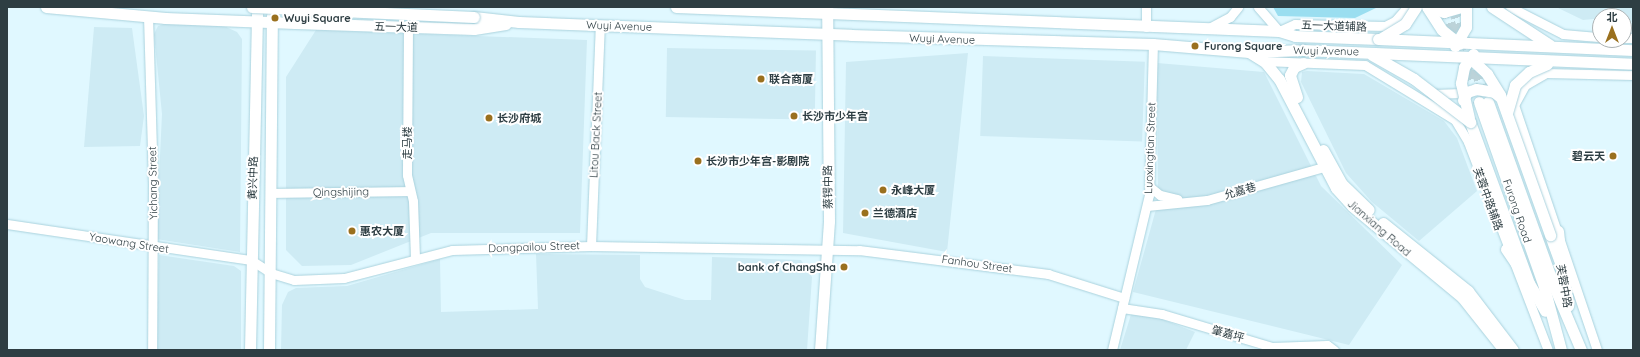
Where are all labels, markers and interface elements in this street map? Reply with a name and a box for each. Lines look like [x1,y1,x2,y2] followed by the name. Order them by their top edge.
[1592,8,1632,48] north arrow
[1607,10,1618,24] text: 北
[284,11,351,25] place label: Wuyi Square
[269,12,281,24] marker: Wuyi Square
[586,18,652,34] street label: Wuyi Avenue
[1301,18,1367,34] street label: 五一大道辅路
[374,20,418,34] street label: 五一大道
[909,31,975,47] street label: Wuyi Avenue
[1204,39,1282,53] place label: Furong Square
[1189,40,1201,52] marker: Furong Square
[1293,44,1359,58] street label: Wuyi Avenue
[769,72,813,86] place label: 联合商厦
[756,74,766,84] marker: 联合商厦
[587,92,605,178] street label: Litou Back Street
[1142,102,1158,194] street label: Luoxingtian Street
[802,109,868,123] place label: 长沙市少年宫
[497,111,541,125] place label: 长沙府城
[789,111,799,121] marker: 长沙市少年宫
[484,113,494,123] marker: 长沙府城
[400,127,414,159] street label: 走马楼
[146,146,160,220] street label: Yichang Street
[1572,149,1605,163] place label: 碧云天
[1608,151,1618,161] marker: 碧云天
[706,154,809,168] place label: 长沙市少年宫-影剧院
[246,156,260,200] street label: 黄兴中路
[693,156,703,166] marker: 长沙市少年宫-影剧院
[821,165,835,209] street label: 蔡锷中路
[1471,166,1505,232] street label: 芙蓉中路辅路
[1500,177,1534,245] street label: Furong Road
[1222,180,1258,202] street label: 允嘉巷
[891,183,935,197] place label: 永峰大厦
[313,185,369,199] street label: Qingshijing
[878,185,888,195] marker: 永峰大厦
[1345,197,1413,259] street label: Jianxiang Road
[873,206,917,220] place label: 兰德酒店
[860,208,870,218] marker: 兰德酒店
[360,224,404,238] place label: 惠农大厦
[347,226,357,236] marker: 惠农大厦
[88,230,170,256] street label: Yaowang Street
[488,239,580,255] street label: Dongpailou Street
[941,253,1013,275] street label: Fanhou Street
[738,260,836,274] place label: bank of ChangSha
[839,262,849,272] marker: bank of ChangSha
[1554,263,1574,309] street label: 芙蓉中路
[1210,323,1246,345] street label: 肇嘉坪

